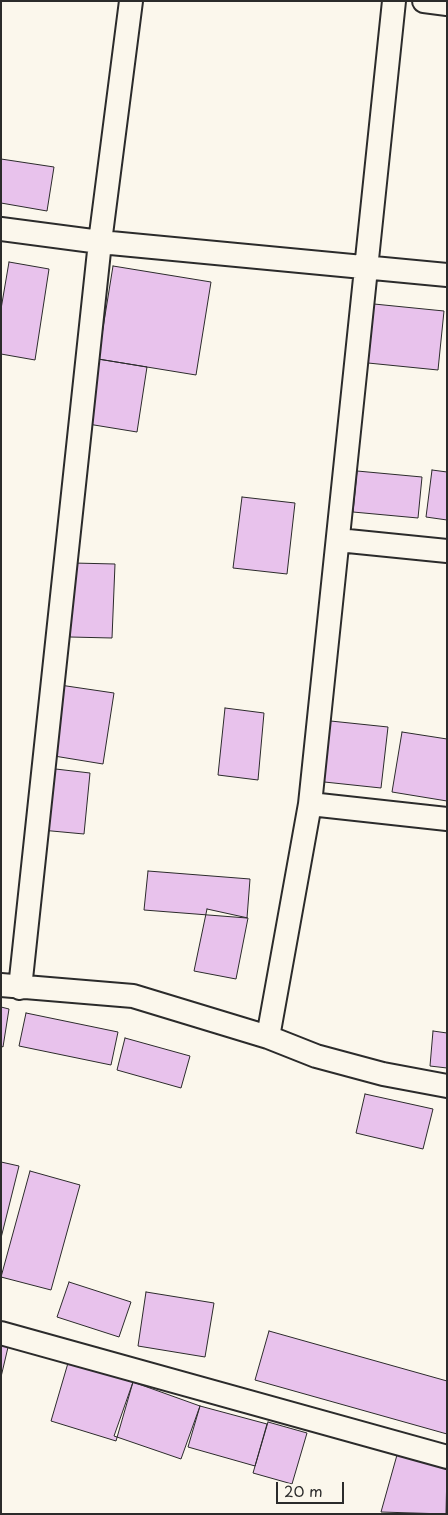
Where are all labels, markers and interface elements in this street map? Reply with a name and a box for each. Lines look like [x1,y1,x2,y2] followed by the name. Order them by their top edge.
[278,1472,346,1504] scale bar
[284,1479,323,1502] text: 20 m

